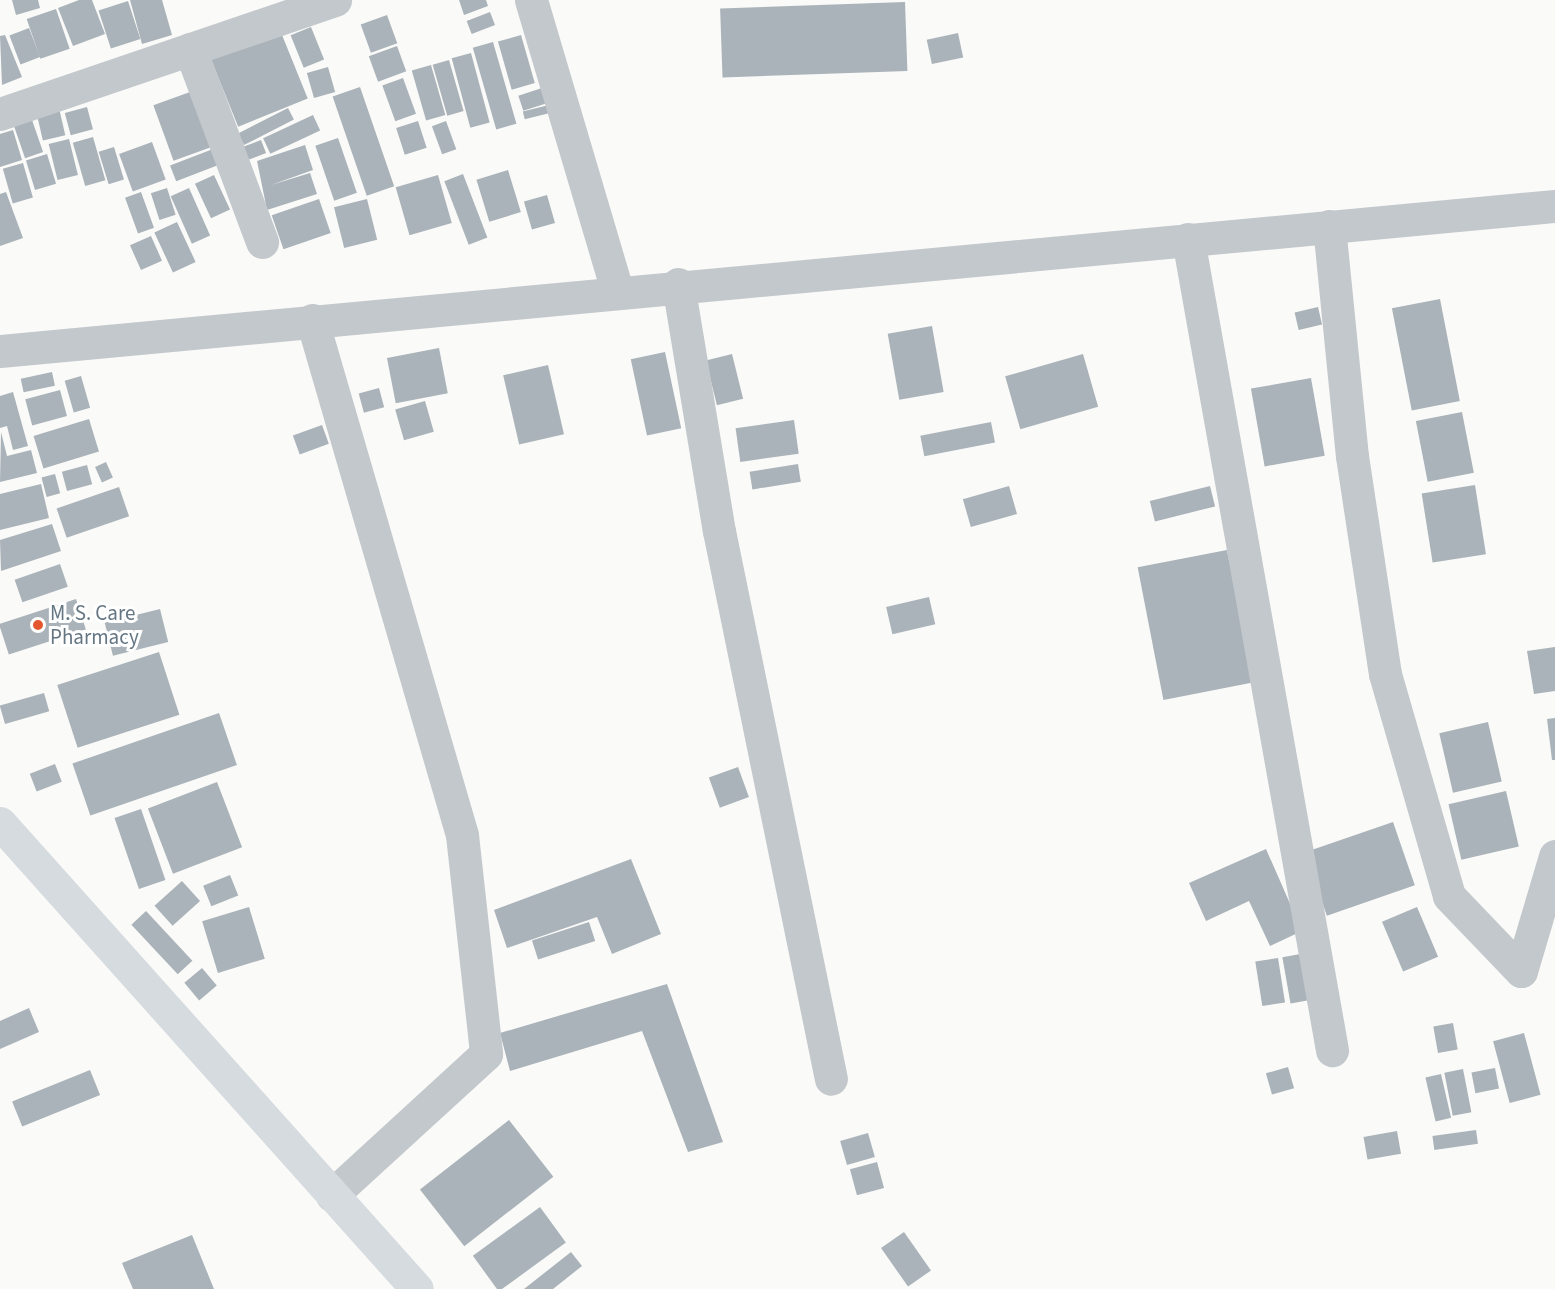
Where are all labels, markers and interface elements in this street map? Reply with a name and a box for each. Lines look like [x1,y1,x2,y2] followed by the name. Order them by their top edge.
[50,600,139,650] place label: M. S. Care Pharmacy
[31,618,45,632] marker: M. S. Care Pharmacy

